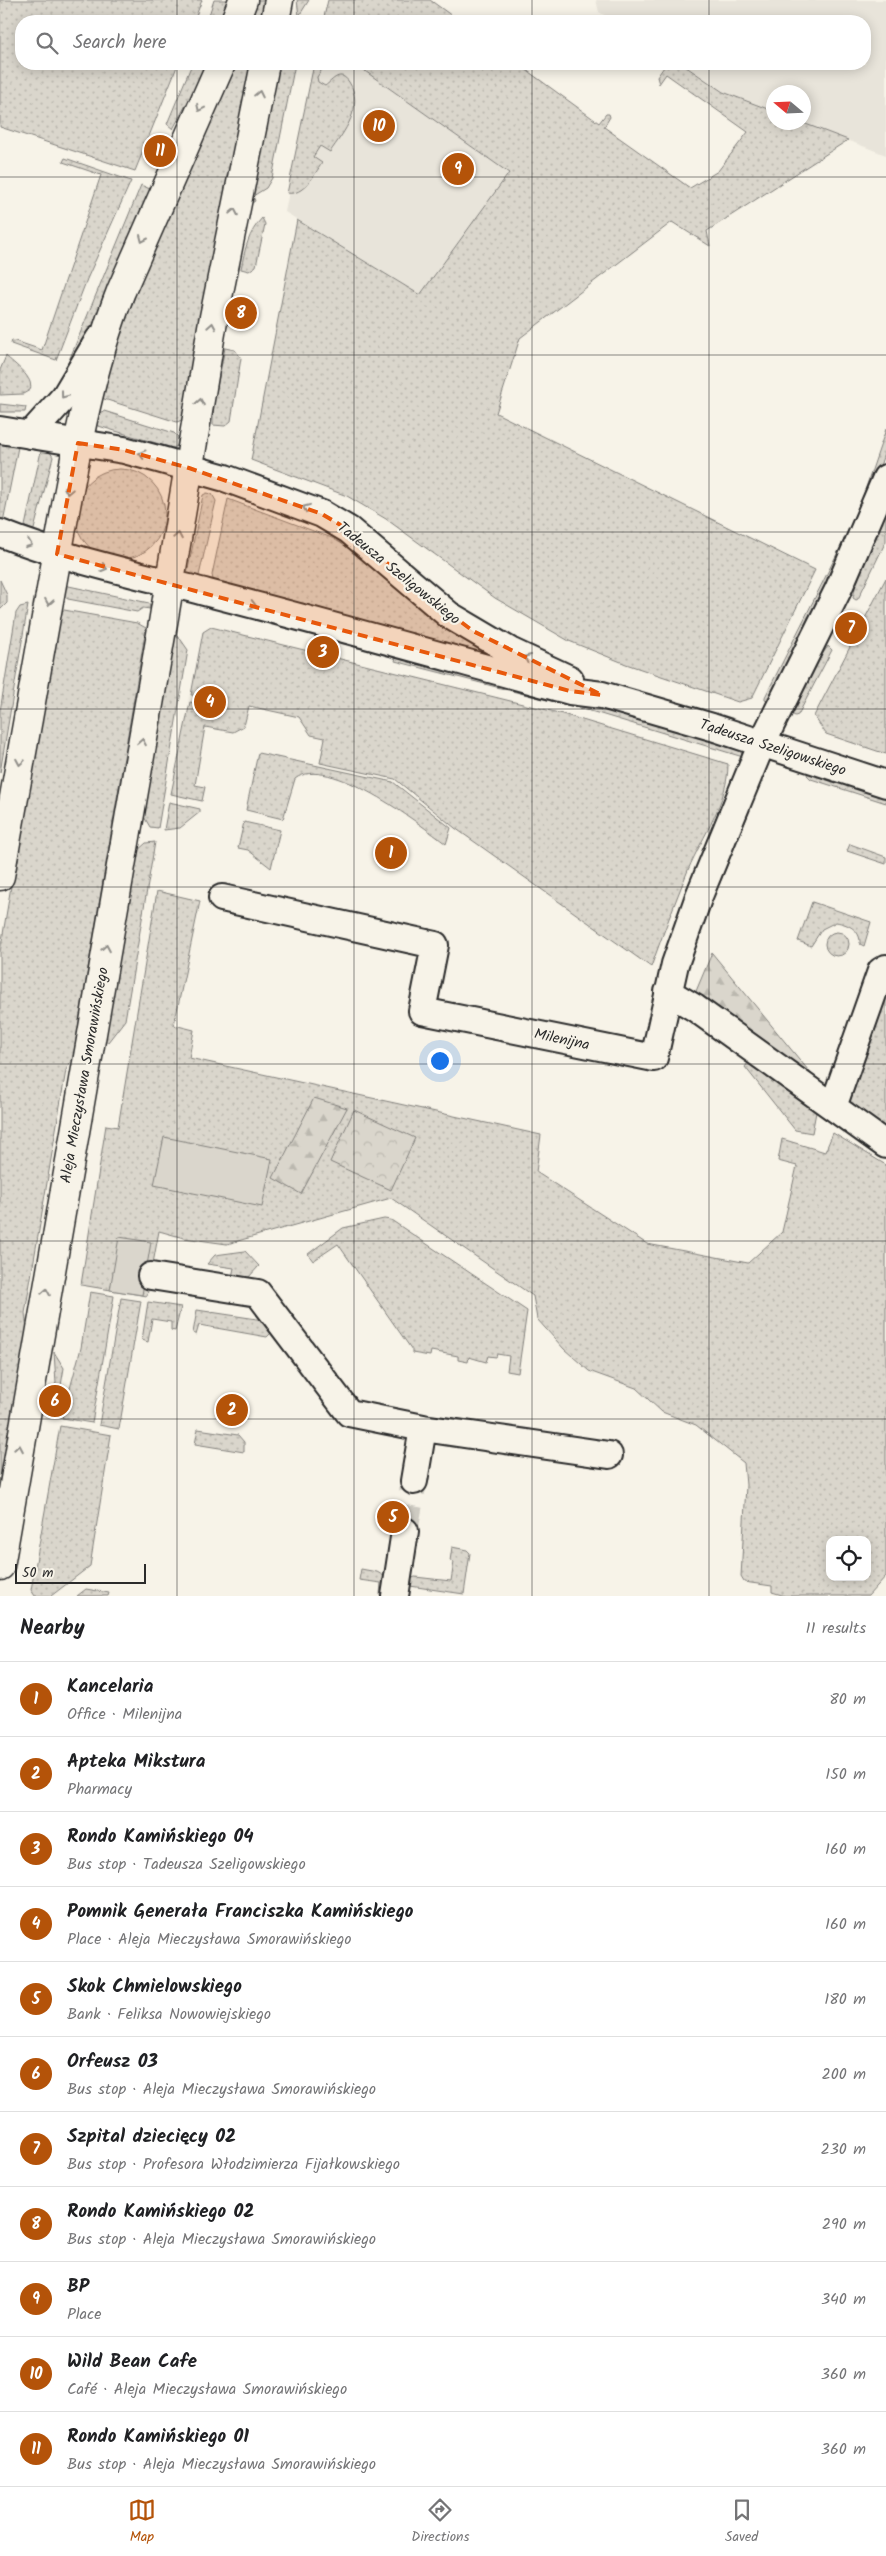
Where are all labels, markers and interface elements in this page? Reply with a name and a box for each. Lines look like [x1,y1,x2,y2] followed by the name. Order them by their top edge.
[15,15,871,70] search box
[73,28,167,58] text: Search here
[33,29,61,57] icon: search
[766,85,811,130] north arrow
[253,89,264,98] one-way arrow
[196,103,207,112] one-way arrow
[363,107,395,145] pin: 10
[144,132,176,170] pin: 11
[442,150,474,188] pin: 9
[228,208,239,217] one-way arrow
[138,234,149,243] one-way arrow
[225,294,257,332] pin: 8
[207,322,217,330] one-way arrow
[62,389,70,398] one-way arrow
[194,398,204,406] one-way arrow
[139,450,147,460] one-way arrow
[63,486,74,495] one-way arrow
[302,503,311,514] one-way arrow
[331,516,465,631] street label: Tadeusza Szeligowskiego
[172,532,183,540] one-way arrow
[24,538,32,548] one-way arrow
[100,562,108,572] one-way arrow
[44,598,54,607] one-way arrow
[249,599,257,610] one-way arrow
[835,609,867,647] pin: 7
[307,633,339,671] pin: 3
[523,654,532,665] one-way arrow
[194,683,226,721] pin: 4
[696,713,849,783] street label: Tadeusza Szeligowskiego
[136,738,146,746] one-way arrow
[16,758,26,767] one-way arrow
[375,834,407,872] pin: 1
[100,944,110,952] one-way arrow
[54,965,116,1185] street label: Aleja Mieczysława Smorawińskiego
[532,1022,592,1058] street label: Milenijna
[427,1048,453,1074] your location
[40,1288,50,1296] one-way arrow
[39,1382,71,1420] pin: 6
[216,1391,248,1429] pin: 2
[14,1444,24,1453] one-way arrow
[377,1498,409,1536] pin: 5
[826,1536,871,1581] map controls
[826,1536,871,1581] button: locate
[15,1561,146,1584] scale bar
[22,1562,53,1584] text: 50 m
[20,1612,85,1645] text: Nearby
[806,1616,866,1641] text: 11 results
[67,1672,153,1702] text: Kancelaria
[34,1687,38,1712] text: 1
[829,1687,866,1712] text: 80 m
[67,1702,182,1727] text: Office · Milenijna
[67,1747,205,1777] text: Apteka Mikstura
[31,1762,41,1787] text: 2
[825,1762,866,1787] text: 150 m
[67,1777,132,1802] text: Pharmacy
[67,1822,254,1852] text: Rondo Kamińskiego 04
[32,1837,40,1862] text: 3
[825,1837,866,1862] text: 160 m
[67,1852,306,1877] text: Bus stop · Tadeusza Szeligowskiego
[67,1897,413,1927] text: Pomnik Generała Franciszka Kamińskiego
[32,1912,40,1937] text: 4
[825,1912,866,1937] text: 160 m
[67,1927,352,1952] text: Place · Aleja Mieczysława Smorawińskiego
[67,1972,242,2002] text: Skok Chmielowskiego
[32,1987,40,2012] text: 5
[824,1987,866,2012] text: 180 m
[67,2002,271,2027] text: Bank · Feliksa Nowowiejskiego
[67,2047,158,2077] text: Orfeusz 03
[32,2062,40,2087] text: 6
[822,2062,866,2087] text: 200 m
[67,2077,376,2102] text: Bus stop · Aleja Mieczysława Smorawińskiego
[67,2122,236,2152] text: Szpital dziecięcy 02
[32,2137,40,2162] text: 7
[820,2137,866,2162] text: 230 m
[67,2152,400,2177] text: Bus stop · Profesora Włodzimierza Fijałkowskiego
[67,2197,254,2227] text: Rondo Kamińskiego 02
[31,2212,41,2237] text: 8
[822,2212,866,2237] text: 290 m
[67,2227,376,2252] text: Bus stop · Aleja Mieczysława Smorawińskiego
[67,2272,89,2302] text: BP
[32,2287,40,2312] text: 9
[821,2287,866,2312] text: 340 m
[67,2302,101,2327] text: Place
[67,2347,197,2377] text: Wild Bean Cafe
[29,2362,43,2387] text: 10
[821,2362,866,2387] text: 360 m
[67,2377,347,2402] text: Café · Aleja Mieczysława Smorawińskiego
[67,2422,249,2452] text: Rondo Kamińskiego 01
[31,2437,41,2462] text: 11
[821,2437,866,2462] text: 360 m
[67,2452,376,2477] text: Bus stop · Aleja Mieczysława Smorawińskiego
[128,2496,156,2548] tab: Map
[411,2496,469,2548] tab: Directions
[725,2496,758,2548] tab: Saved

